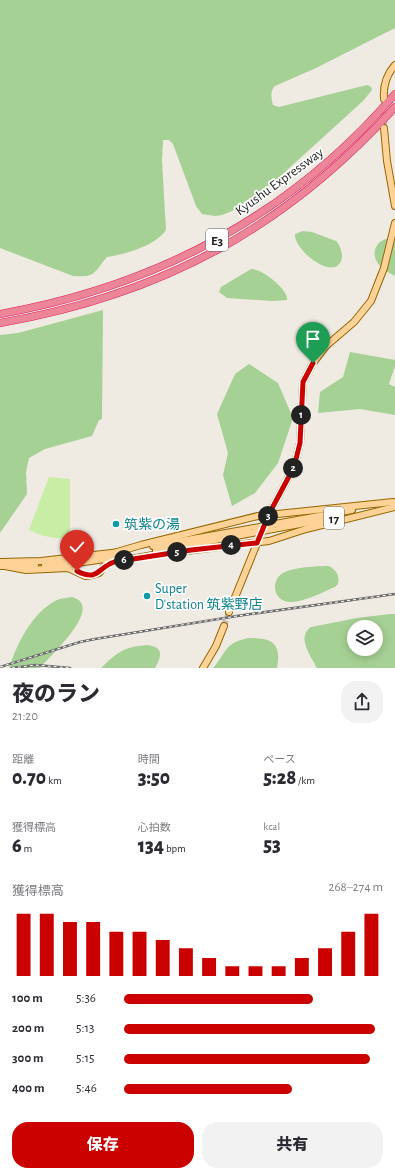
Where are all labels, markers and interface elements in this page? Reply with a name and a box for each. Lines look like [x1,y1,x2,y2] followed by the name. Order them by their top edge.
[233,145,326,218] street label: Kyushu Expressway
[206,229,228,251] road number: E3
[296,322,330,363] pin
[302,328,324,350] icon: arrive
[291,405,311,425] pin: 1
[299,409,303,420] text: 1
[283,458,303,478] pin: 2
[290,462,296,473] text: 2
[258,506,278,526] pin: 3
[324,507,344,529] road number: 17
[266,510,270,521] text: 3
[124,517,180,532] place label: 筑紫の湯
[111,519,121,529] marker: 筑紫の湯
[60,530,94,571] pin
[221,535,241,555] pin: 4
[66,536,88,558] icon: check
[228,539,234,550] text: 4
[167,542,187,562] pin: 5
[175,546,179,557] text: 5
[114,550,134,570] pin: 6
[121,554,127,565] text: 6
[155,582,262,612] place label: Super D'station 筑紫野店
[142,591,152,601] marker: Super D'station 筑紫野店
[347,620,383,656] map controls
[347,620,383,656] button: layers
[341,681,383,723] button: share
[12,683,100,705] text: 夜のラン
[12,710,38,723] text: 21:20
[12,754,34,765] text: 距離
[138,754,160,765] text: 時間
[263,754,296,765] text: ペース
[12,768,46,788] text: 0.70
[138,768,170,788] text: 3:50
[263,768,296,788] text: 5:28
[46,775,62,786] text: km
[296,775,315,786] text: /km
[263,821,280,832] text: kcal
[12,822,56,833] text: 獲得標高
[138,822,171,833] text: 心拍数
[263,835,281,855] text: 53
[12,836,22,856] text: 6
[138,836,164,856] text: 134
[22,843,32,854] text: m
[164,843,186,854] text: bpm
[328,881,383,894] text: 268–274 m
[12,885,64,898] text: 獲得標高
[12,992,43,1005] text: 100 m
[76,992,96,1005] text: 5:36
[12,1022,44,1035] text: 200 m
[76,1022,94,1035] text: 5:13
[12,1052,44,1065] text: 300 m
[76,1052,94,1065] text: 5:15
[12,1082,45,1095] text: 400 m
[76,1082,97,1095] text: 5:46
[12,1122,194,1168] button: 保存
[202,1122,383,1168] button: 共有

